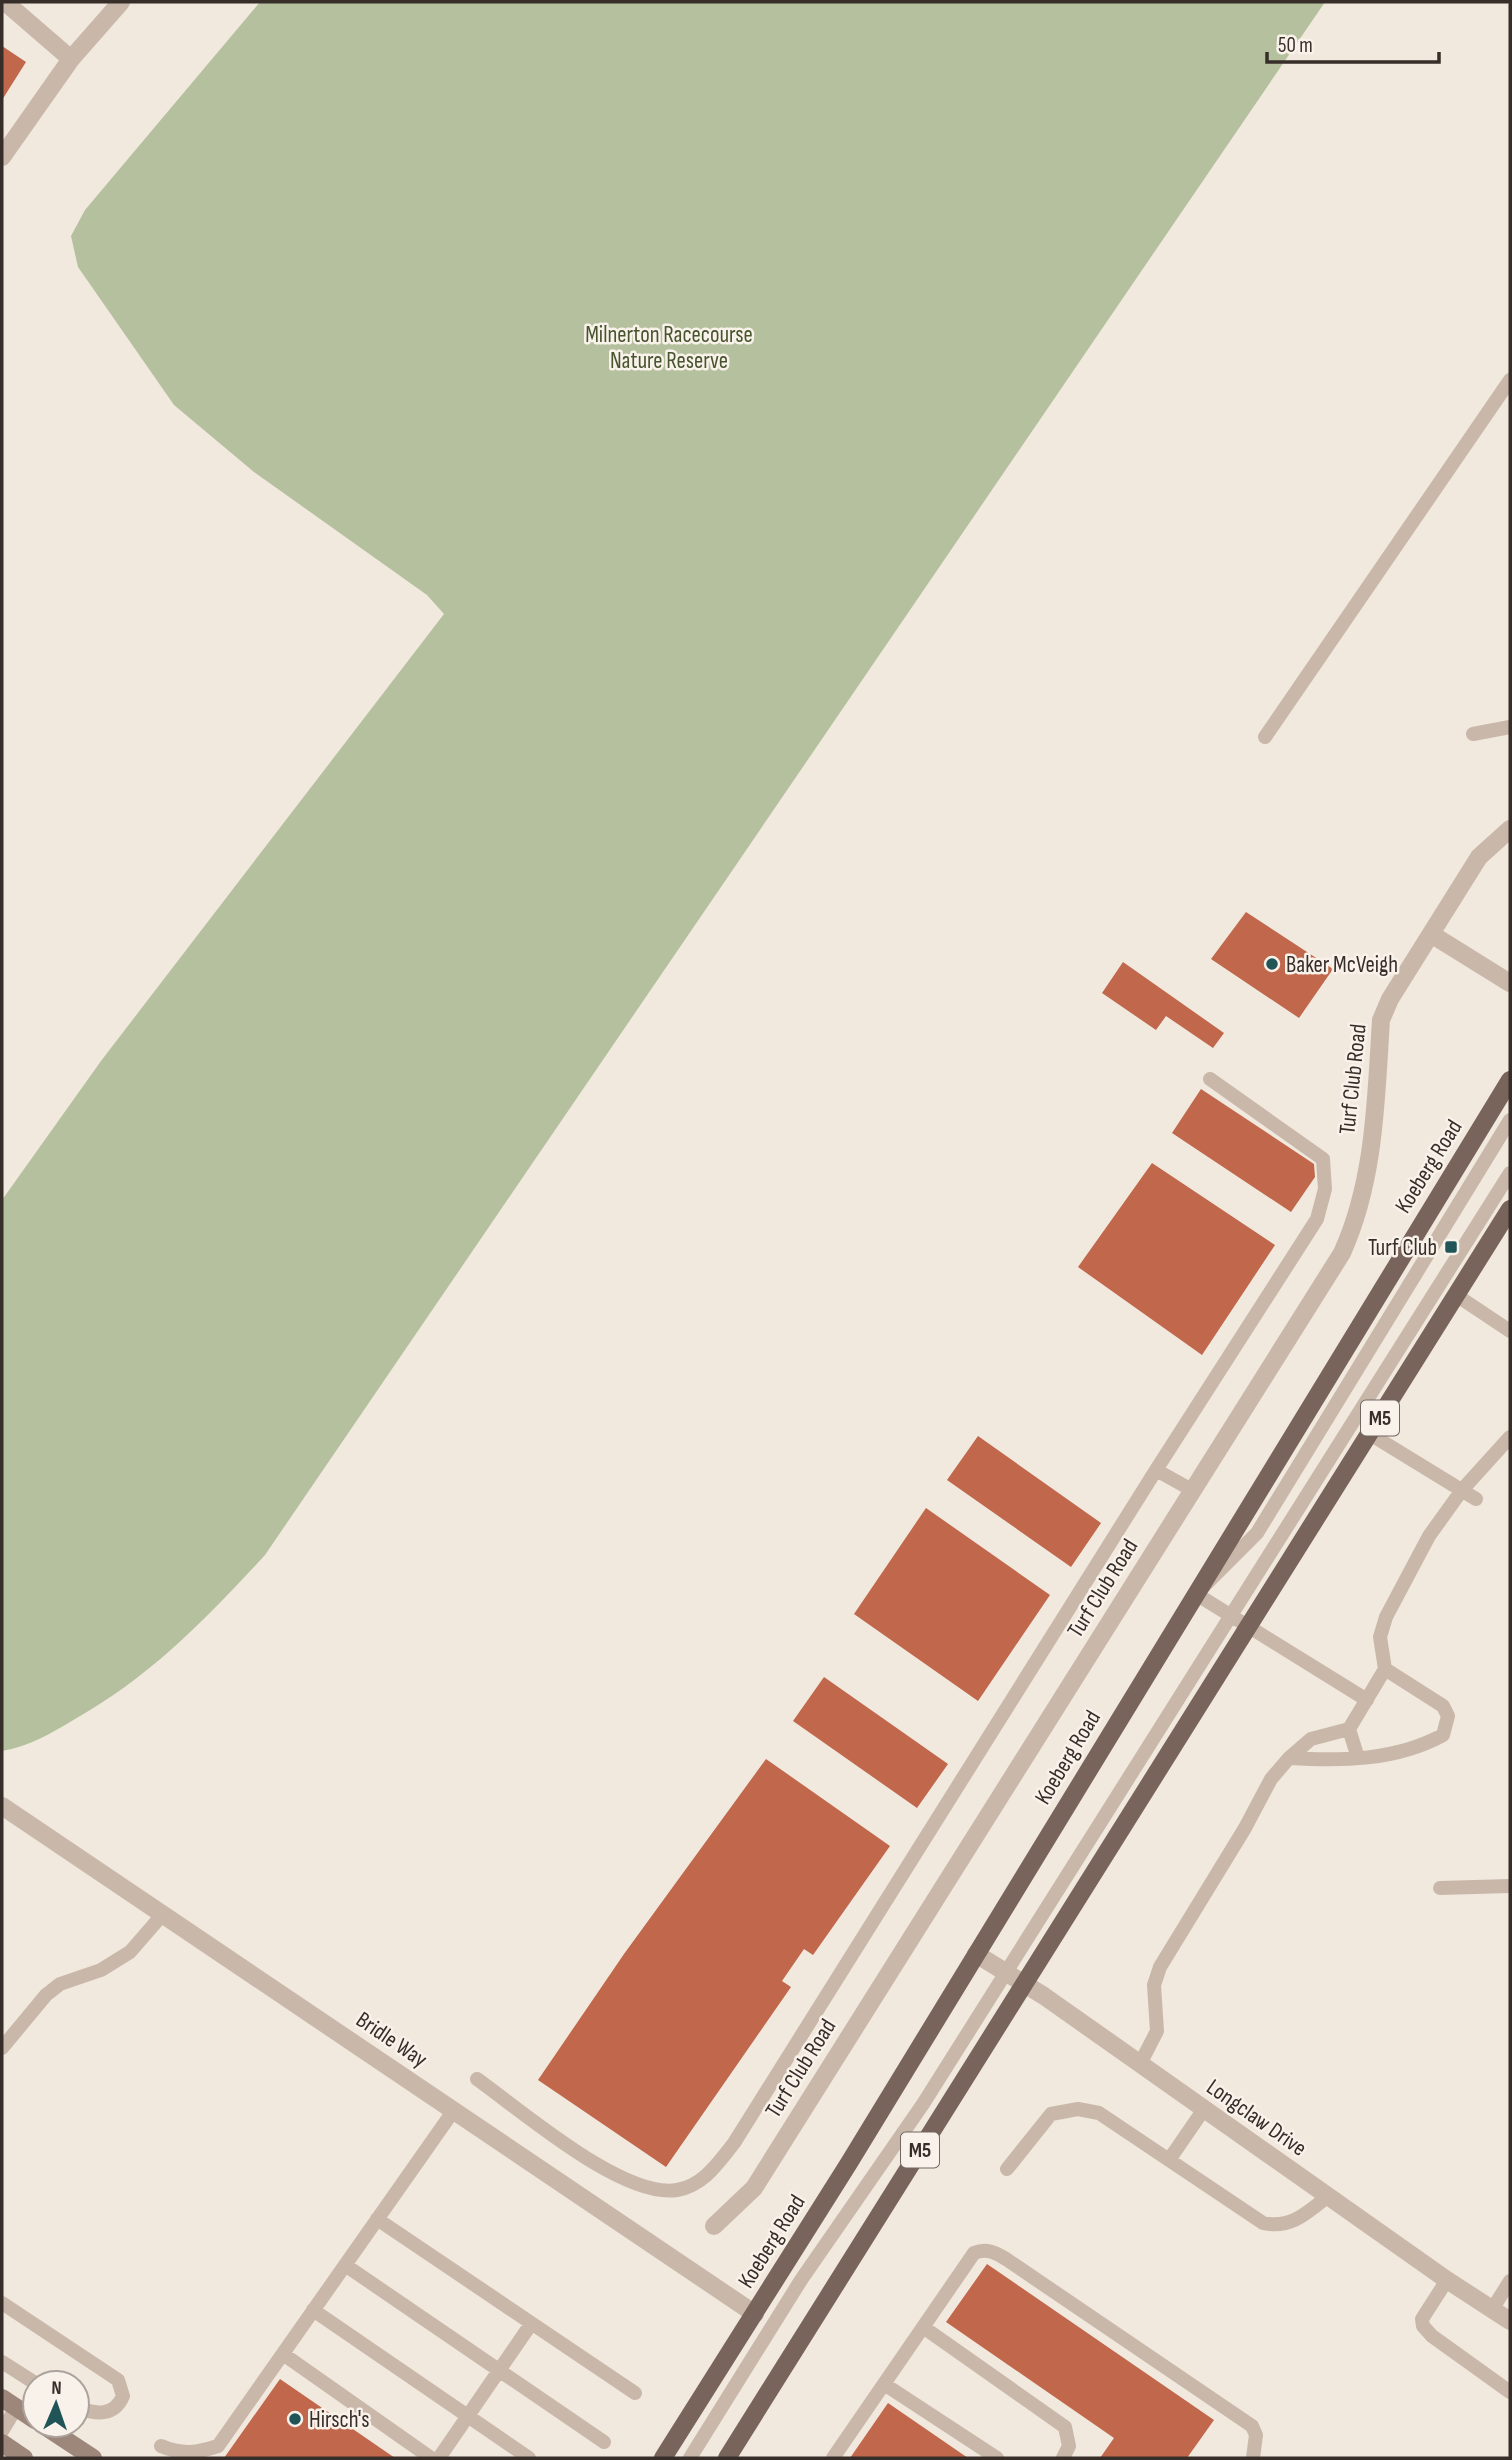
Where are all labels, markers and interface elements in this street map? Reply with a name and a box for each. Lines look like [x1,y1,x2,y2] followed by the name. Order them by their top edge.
[1267,21,1438,65] scale bar
[1278,33,1313,58] text: 50 m
[585,321,753,375] park label: Milnerton Racecourse Nature Reserve
[1286,951,1398,979] place label: Baker McVeigh
[1264,956,1280,972] marker: Baker McVeigh
[1333,1022,1373,1136] street label: Turf Club Road
[1389,1115,1468,1218] street label: Koeberg Road
[1368,1234,1437,1262] place label: Turf Club
[1443,1239,1459,1255] marker: Turf Club
[1361,1400,1399,1436] road number: M5
[1062,1534,1144,1643] street label: Turf Club Road
[1029,1705,1107,1810] street label: Koeberg Road
[351,2006,432,2074] street label: Bridle Way
[760,2014,842,2123] street label: Turf Club Road
[1201,2073,1312,2162] street label: Longclaw Drive
[901,2132,939,2168] road number: M5
[732,2190,811,2293] street label: Koeberg Road
[21,2369,91,2439] north arrow
[51,2377,62,2400] text: N
[309,2406,370,2434] place label: Hirsch's
[287,2411,303,2427] marker: Hirsch's

